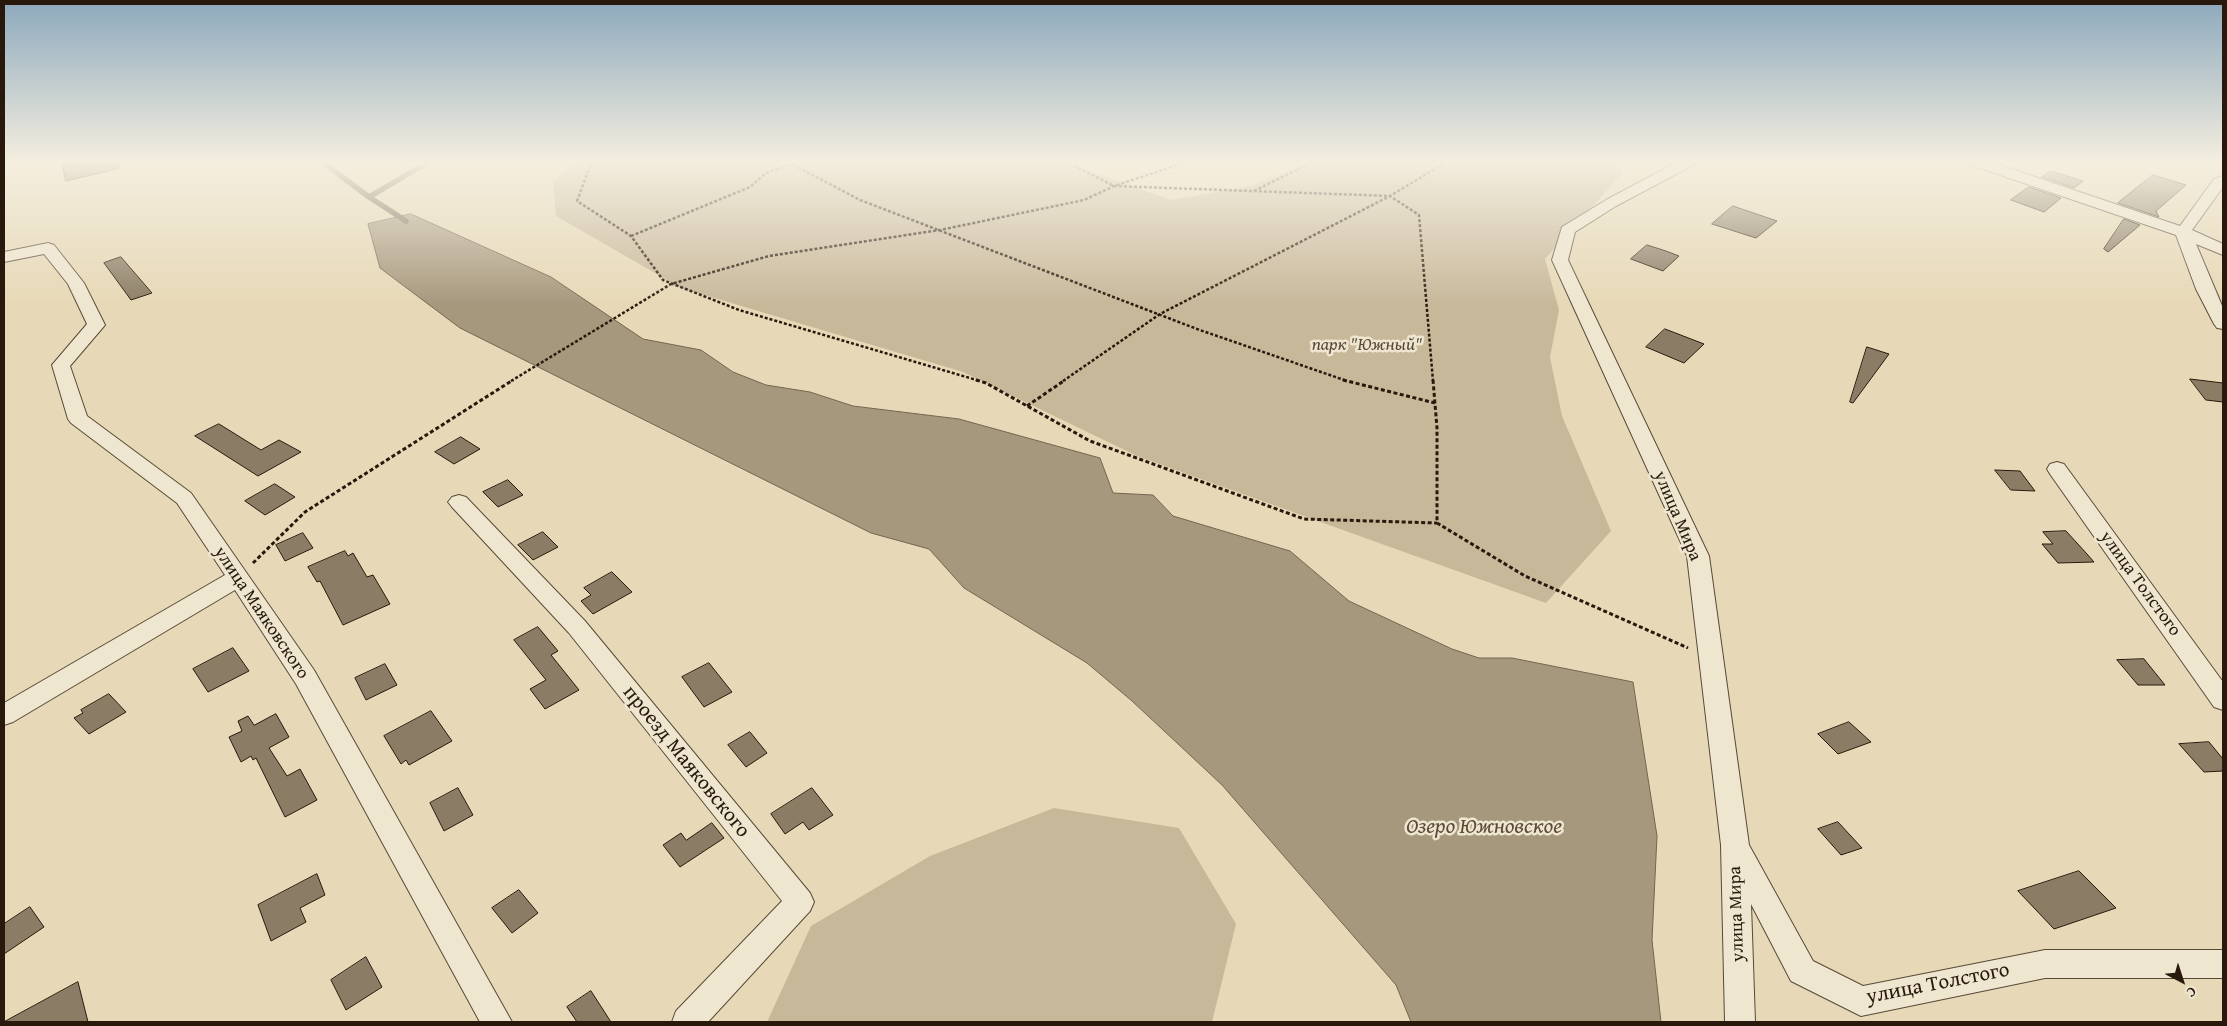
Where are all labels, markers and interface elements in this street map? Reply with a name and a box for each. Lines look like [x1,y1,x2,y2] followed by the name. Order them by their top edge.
[1312,334,1422,356] park label: парк "Южный"
[1648,468,1706,564] street label: улица Мира
[2095,527,2185,641] street label: улица Толстого
[209,543,313,683] street label: улица Маяковского
[617,681,755,843] street label: проезд Маяковского
[1406,814,1562,840] water label: Озеро Южновское
[1725,866,1749,962] street label: улица Мира
[2157,956,2207,1006] north arrow
[1864,958,2012,1010] street label: улица Толстого
[2182,982,2201,1003] text: С

